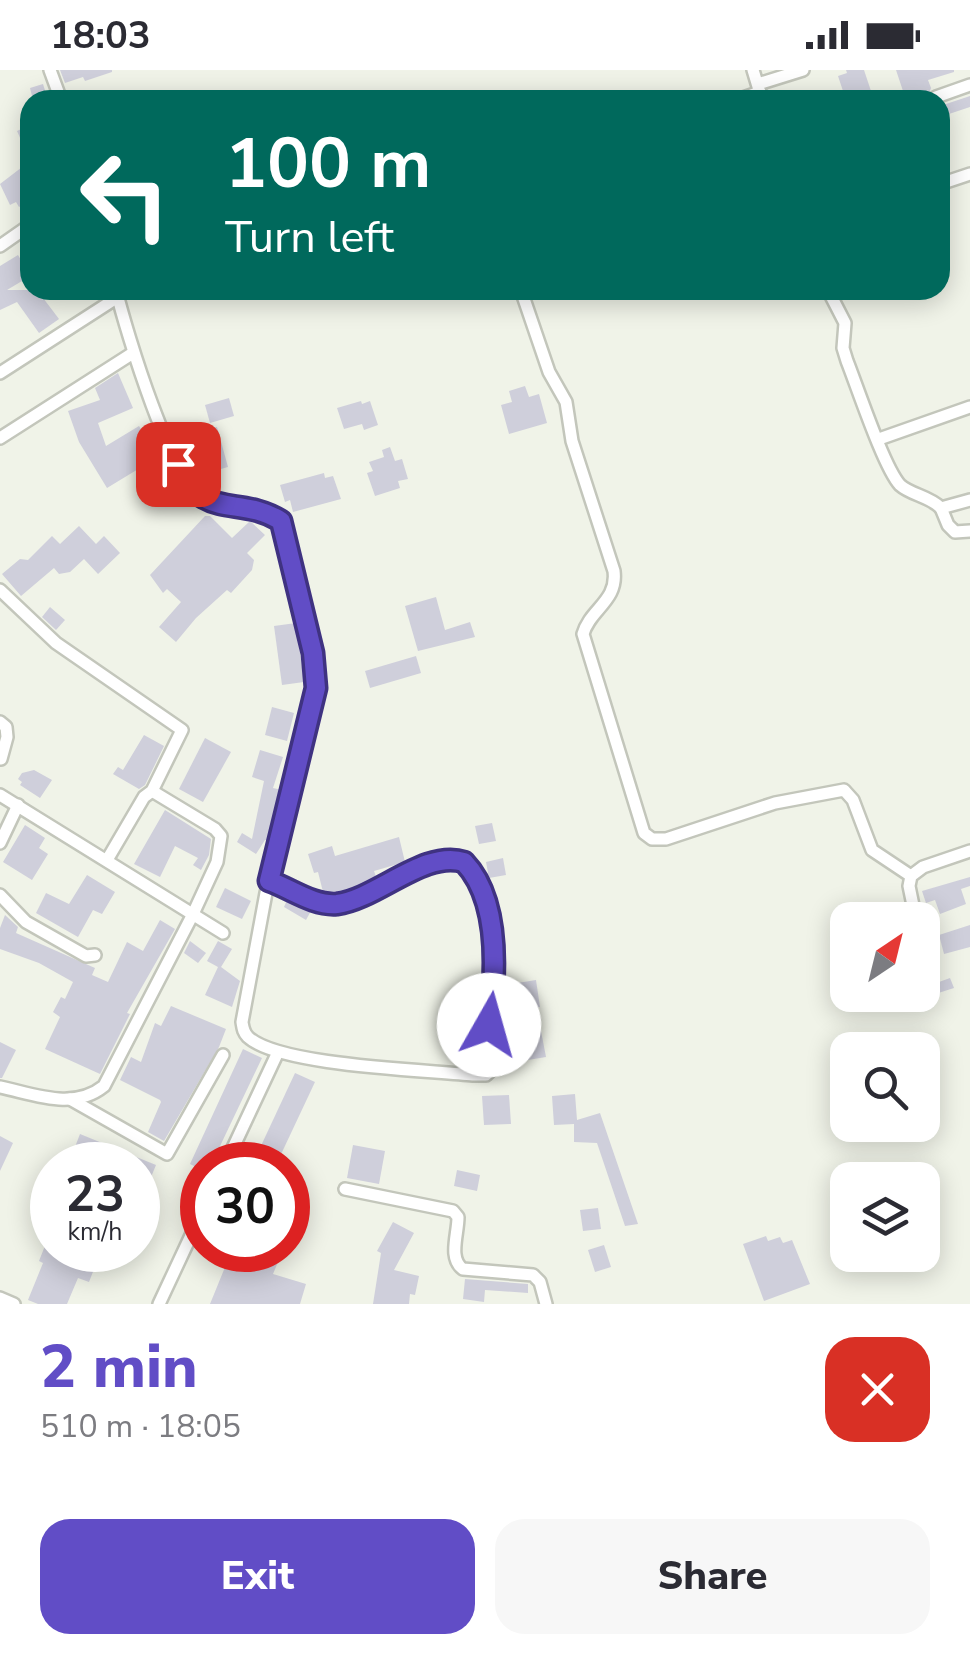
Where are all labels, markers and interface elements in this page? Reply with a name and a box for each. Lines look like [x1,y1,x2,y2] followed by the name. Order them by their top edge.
[50,10,151,61] text: 18:03
[225,116,431,212] text: 100 m
[60,130,190,260] icon: left
[225,207,394,268] text: Turn left
[136,422,221,507] pin
[151,437,206,492] icon: arrive
[830,902,940,1012] north arrow
[830,902,940,1272] map controls
[437,973,541,1077] position arrow
[830,1032,940,1142] button: search
[180,1142,310,1272] speed limit sign: 30
[65,1160,125,1229] text: 23
[830,1162,940,1272] button: layers
[67,1215,123,1249] text: km/h
[40,1326,198,1408] text: 2 min
[825,1337,930,1442] button: close
[40,1405,241,1448] text: 510 m · 18:05
[40,1519,475,1634] button: Exit
[495,1519,930,1634] button: Share

